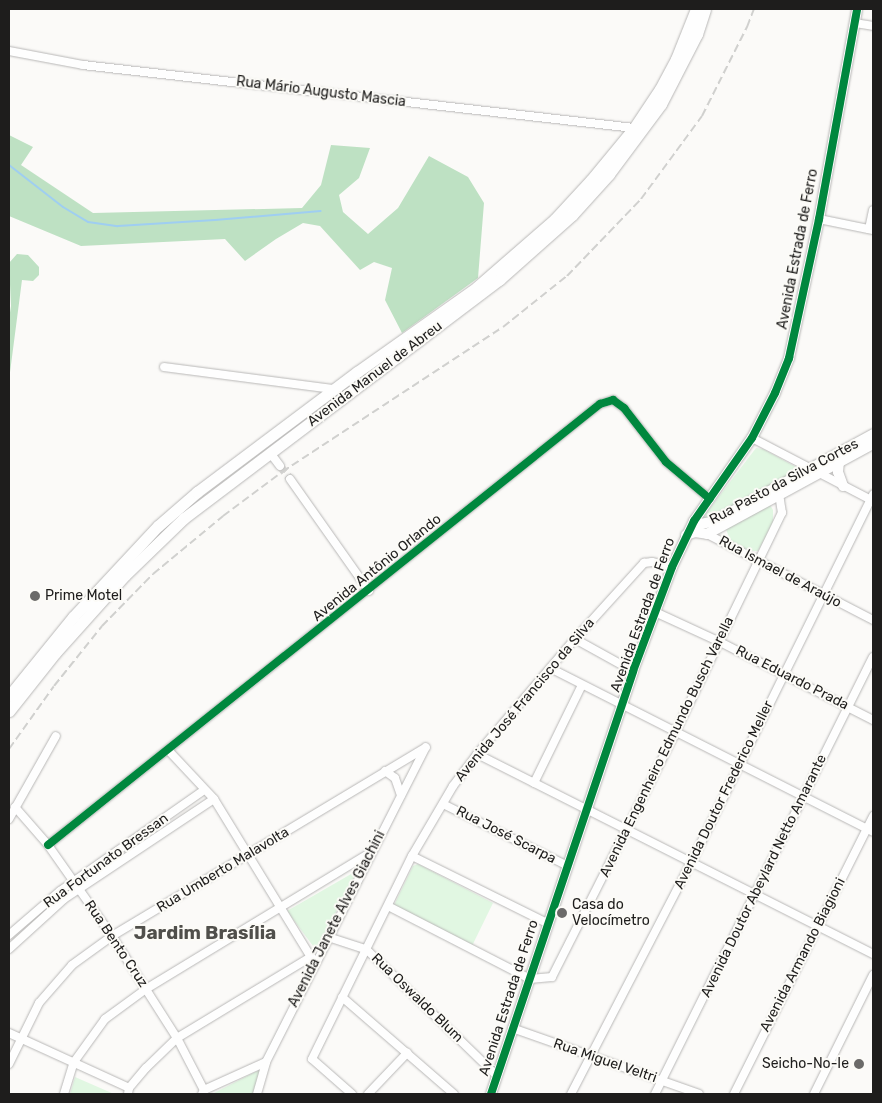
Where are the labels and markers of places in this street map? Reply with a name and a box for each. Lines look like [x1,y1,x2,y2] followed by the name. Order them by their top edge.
[45,588,122,604] place label: Prime Motel
[29,590,41,602] marker: Prime Motel
[572,897,650,930] place label: Casa do Velocímetro
[556,907,568,919] marker: Casa do Velocímetro
[762,1056,849,1072] place label: Seicho-No-Ie
[853,1058,865,1070] marker: Seicho-No-Ie

